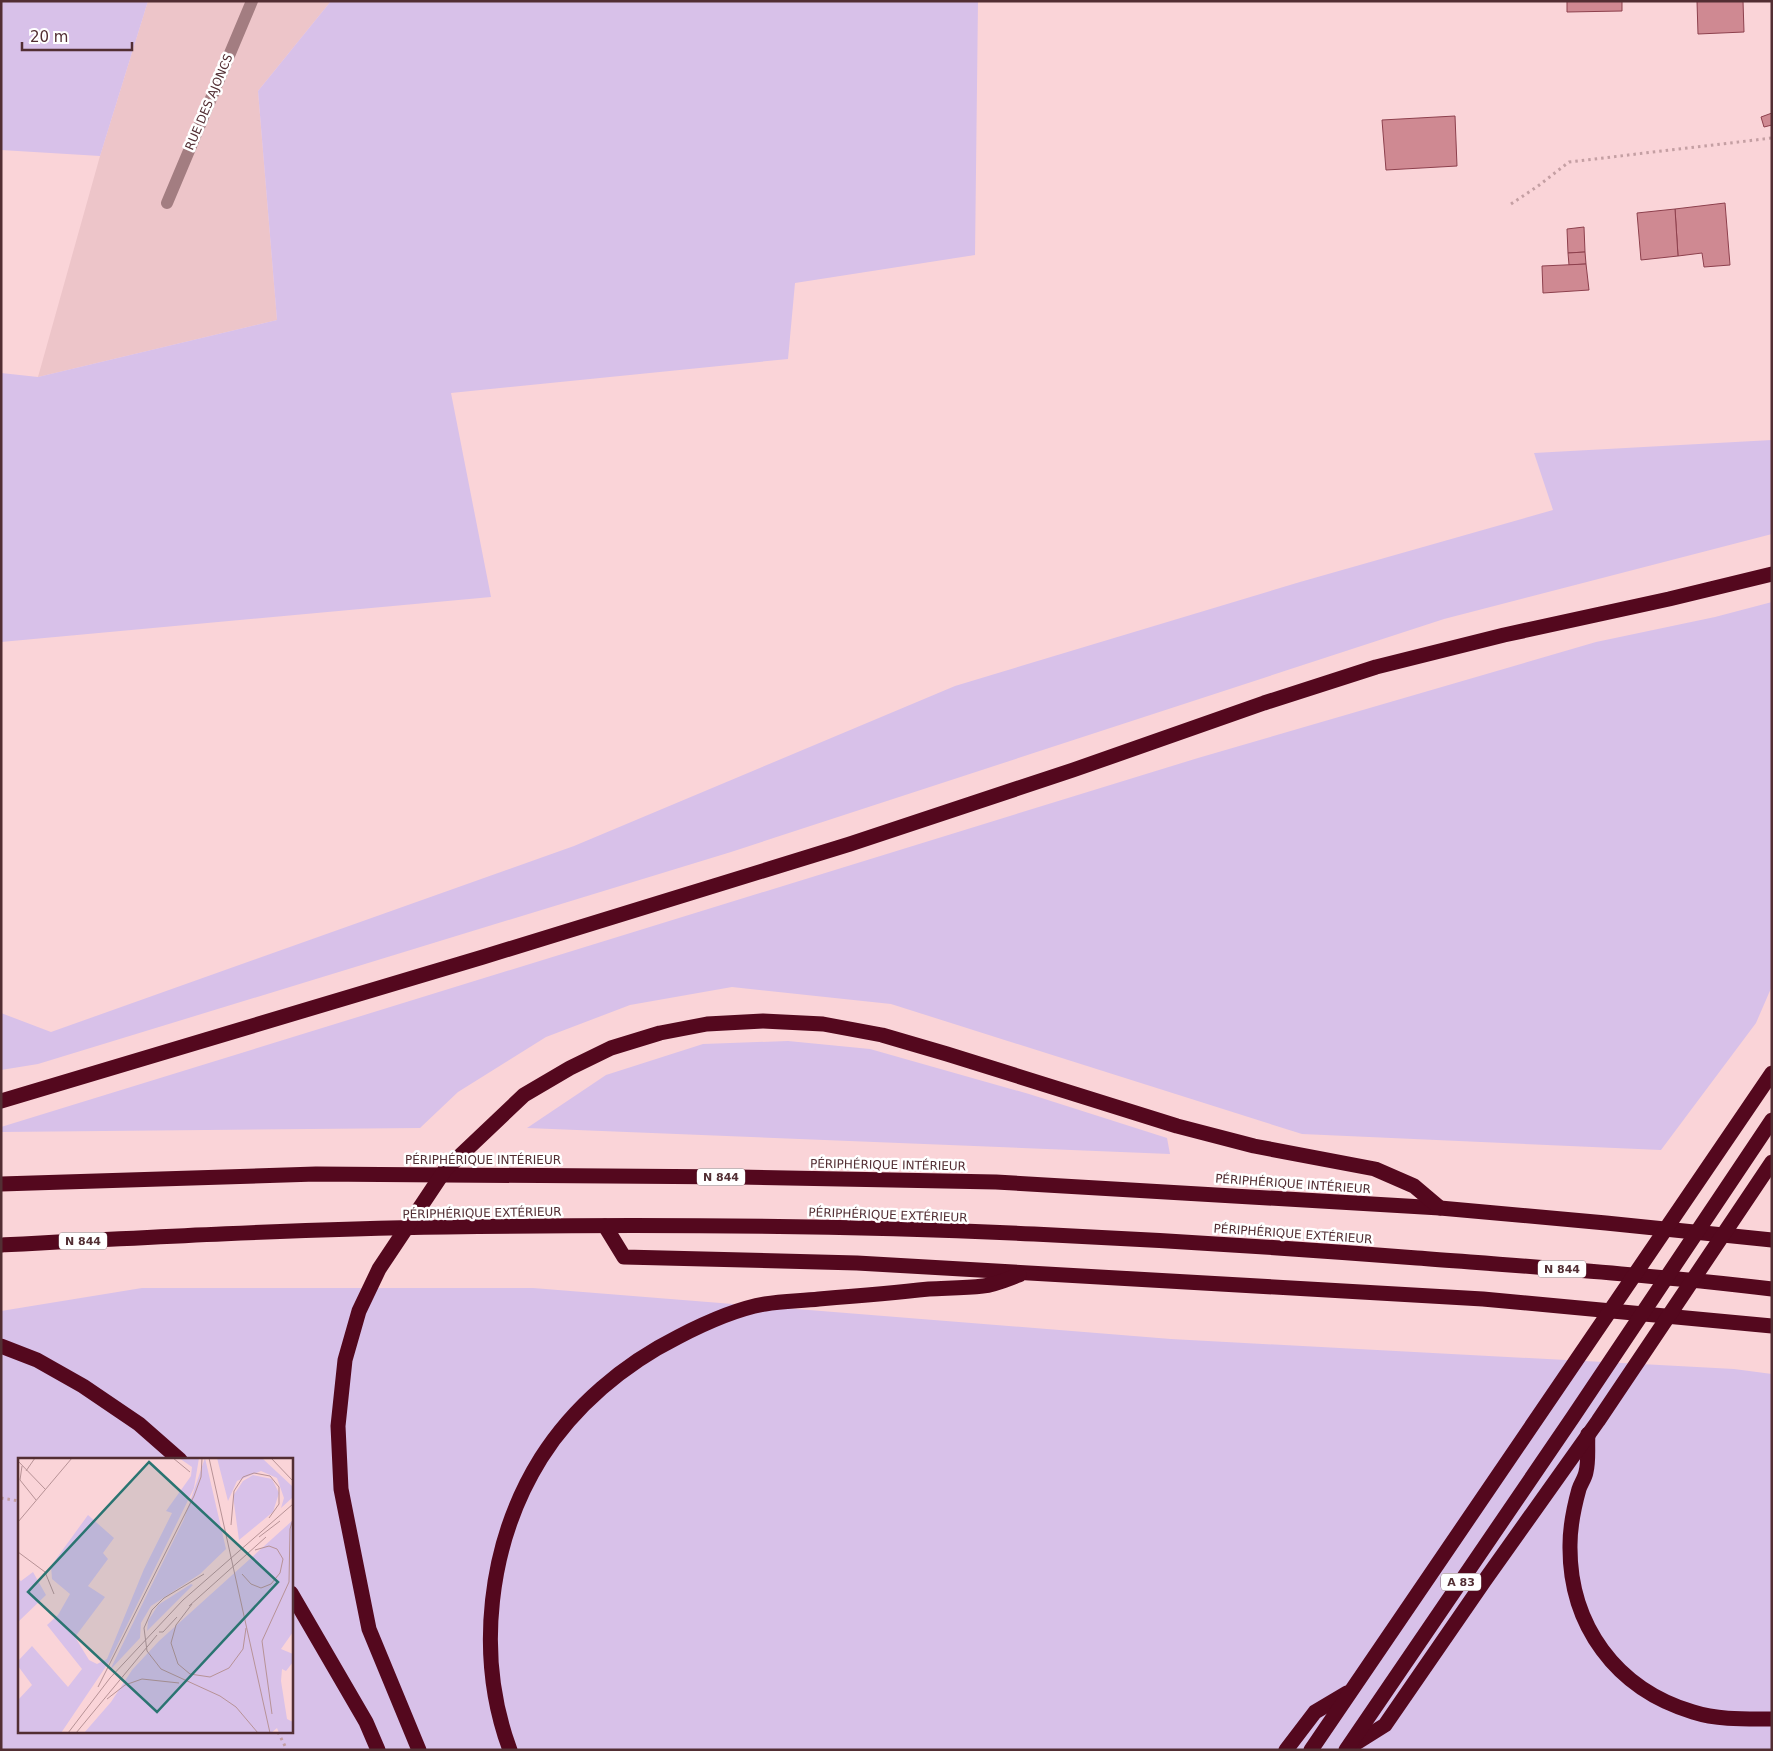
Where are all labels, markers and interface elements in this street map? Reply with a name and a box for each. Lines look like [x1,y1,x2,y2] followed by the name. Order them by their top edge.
[22,20,132,52] scale bar
[30,28,68,46] text: 20 m
[182,52,236,152] street label: RUE DES AJONCS
[405,1152,561,1167] street label: PÉRIPHÉRIQUE INTÉRIEUR
[810,1156,966,1173] street label: PÉRIPHÉRIQUE INTÉRIEUR
[697,1168,745,1186] road number: N 844
[1215,1171,1371,1196] street label: PÉRIPHÉRIQUE INTÉRIEUR
[402,1204,562,1221] street label: PÉRIPHÉRIQUE EXTÉRIEUR
[808,1204,968,1225] street label: PÉRIPHÉRIQUE EXTÉRIEUR
[1213,1220,1373,1247] street label: PÉRIPHÉRIQUE EXTÉRIEUR
[59,1232,107,1250] road number: N 844
[1538,1260,1586,1278] road number: N 844
[18,1458,292,1734] inset map
[1441,1574,1481,1590] road number: A 83

